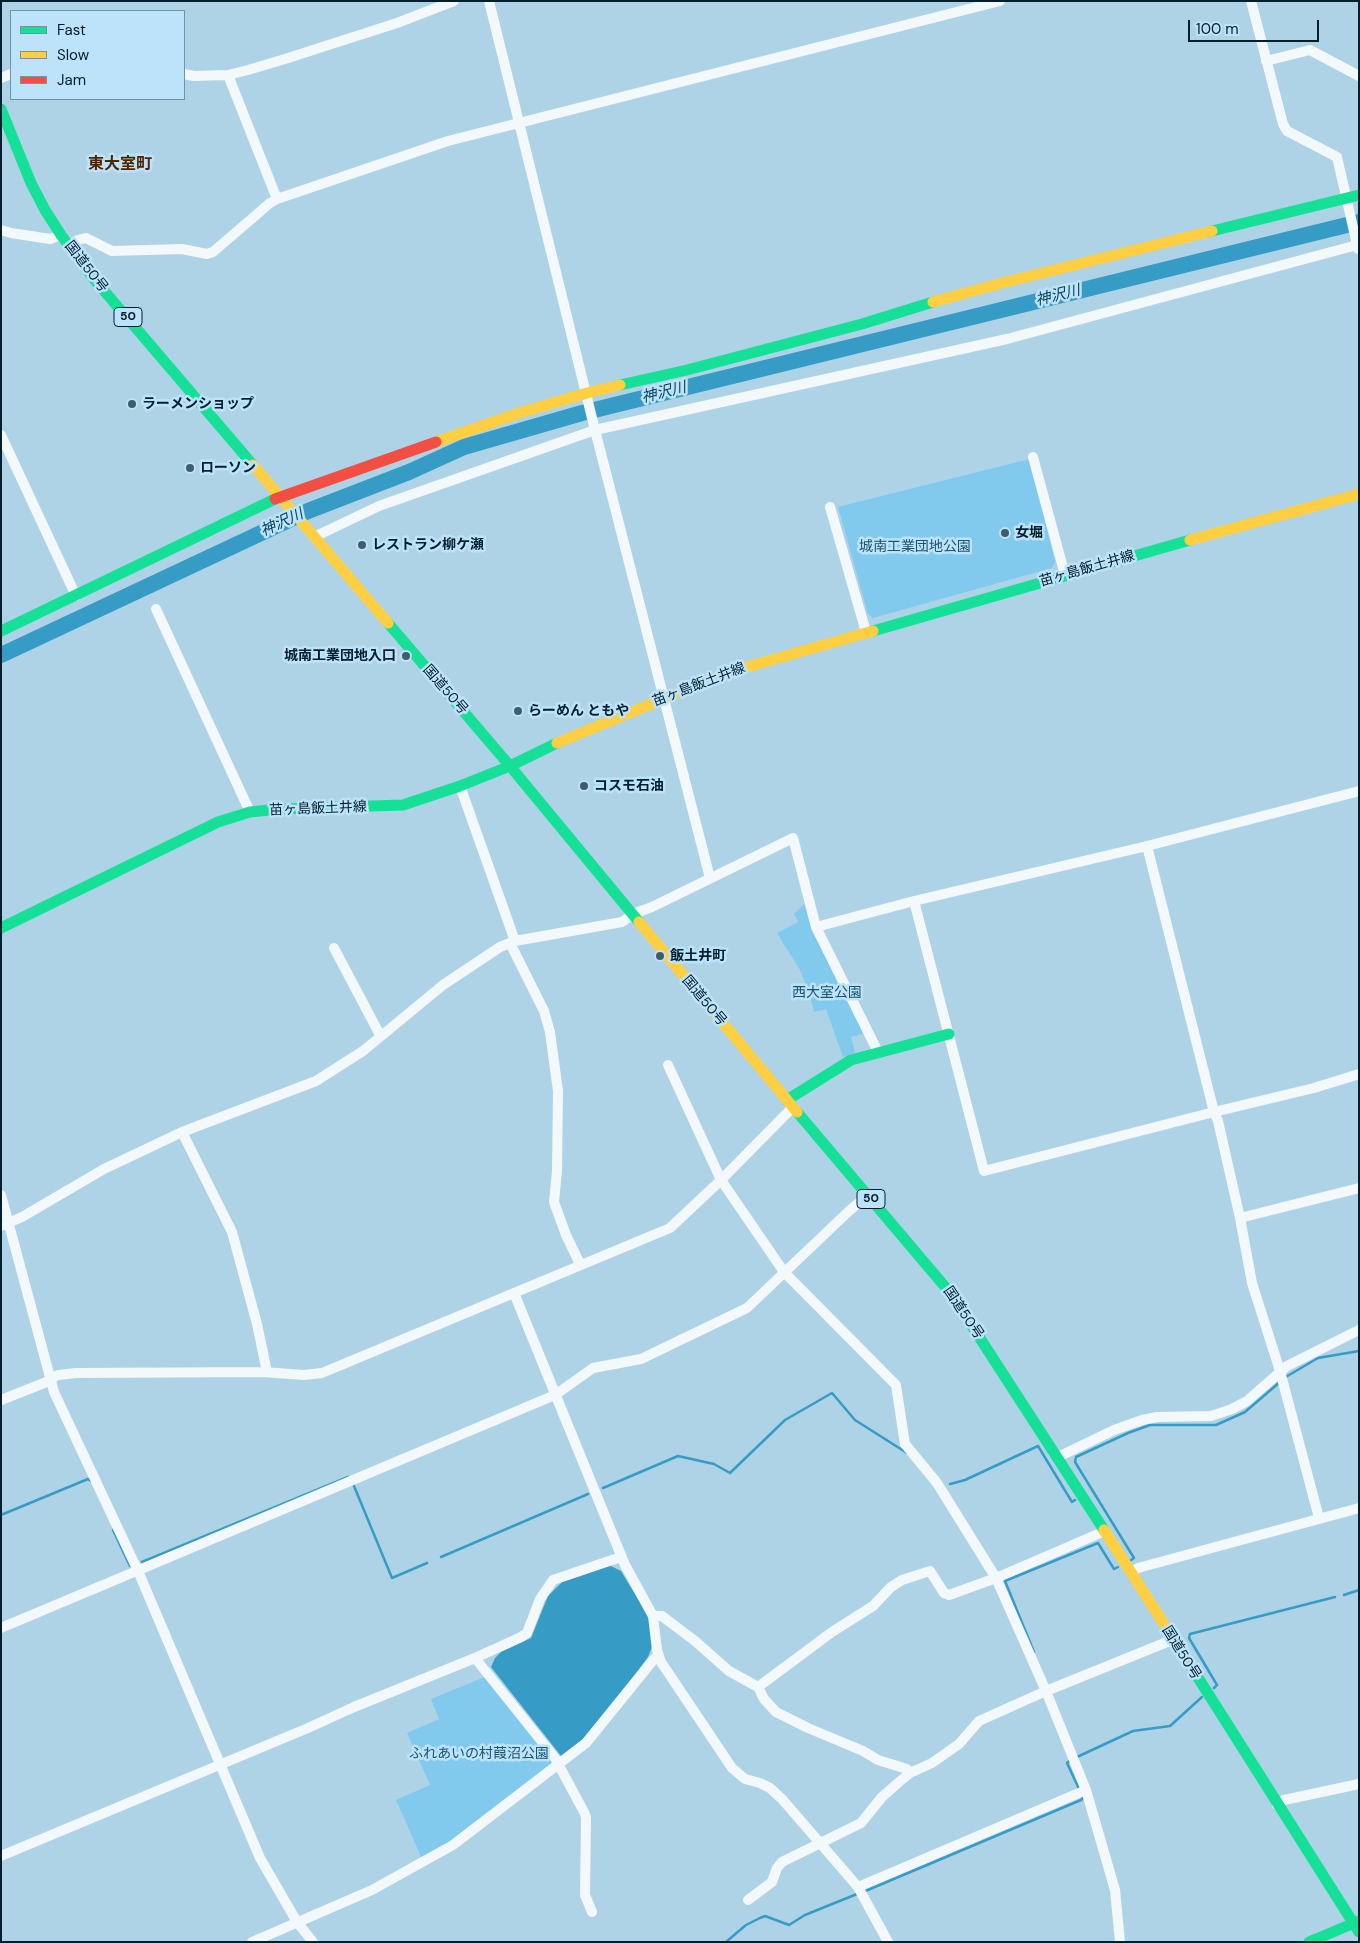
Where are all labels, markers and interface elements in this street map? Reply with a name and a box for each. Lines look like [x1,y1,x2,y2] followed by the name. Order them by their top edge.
[10,10,185,100] legend
[1190,10,1321,42] scale bar
[1196,19,1239,39] text: 100 m
[57,20,86,40] text: Fast
[57,45,89,65] text: Slow
[57,70,86,90] text: Jam
[88,155,152,175] district label: 東大室町
[61,238,111,296] street label: 国道50号
[1034,282,1082,310] water label: 神沢川
[114,308,142,326] road number: 50
[640,379,688,407] water label: 神沢川
[142,396,254,412] place label: ラーメンショップ
[126,398,138,410] marker: ラーメンショップ
[200,460,256,476] place label: ローソン
[184,462,196,474] marker: ローソン
[258,505,306,541] water label: 神沢川
[1015,525,1043,541] place label: 女堀
[999,527,1011,539] marker: 女堀
[372,537,484,553] place label: レストラン柳ケ瀬
[356,539,368,551] marker: レストラン柳ケ瀬
[859,539,971,555] park label: 城南工業団地公園
[1038,547,1136,591] street label: 苗ヶ島飯土井線
[284,648,396,664] place label: 城南工業団地入口
[400,650,412,662] marker: 城南工業団地入口
[650,660,748,710] street label: 苗ヶ島飯土井線
[419,662,471,718] street label: 国道50号
[528,703,629,719] place label: らーめん ともや
[512,705,524,717] marker: らーめん ともや
[594,778,664,794] place label: コスモ石油
[578,780,590,792] marker: コスモ石油
[269,799,367,819] street label: 苗ヶ島飯土井線
[670,948,726,964] place label: 飯土井町
[654,950,666,962] marker: 飯土井町
[678,973,730,1029] street label: 国道50号
[792,985,862,1001] park label: 西大室公園
[857,1190,885,1208] road number: 50
[939,1283,987,1343] street label: 国道50号
[1158,1623,1204,1683] street label: 国道50号
[409,1746,549,1762] park label: ふれあいの村葭沼公園

